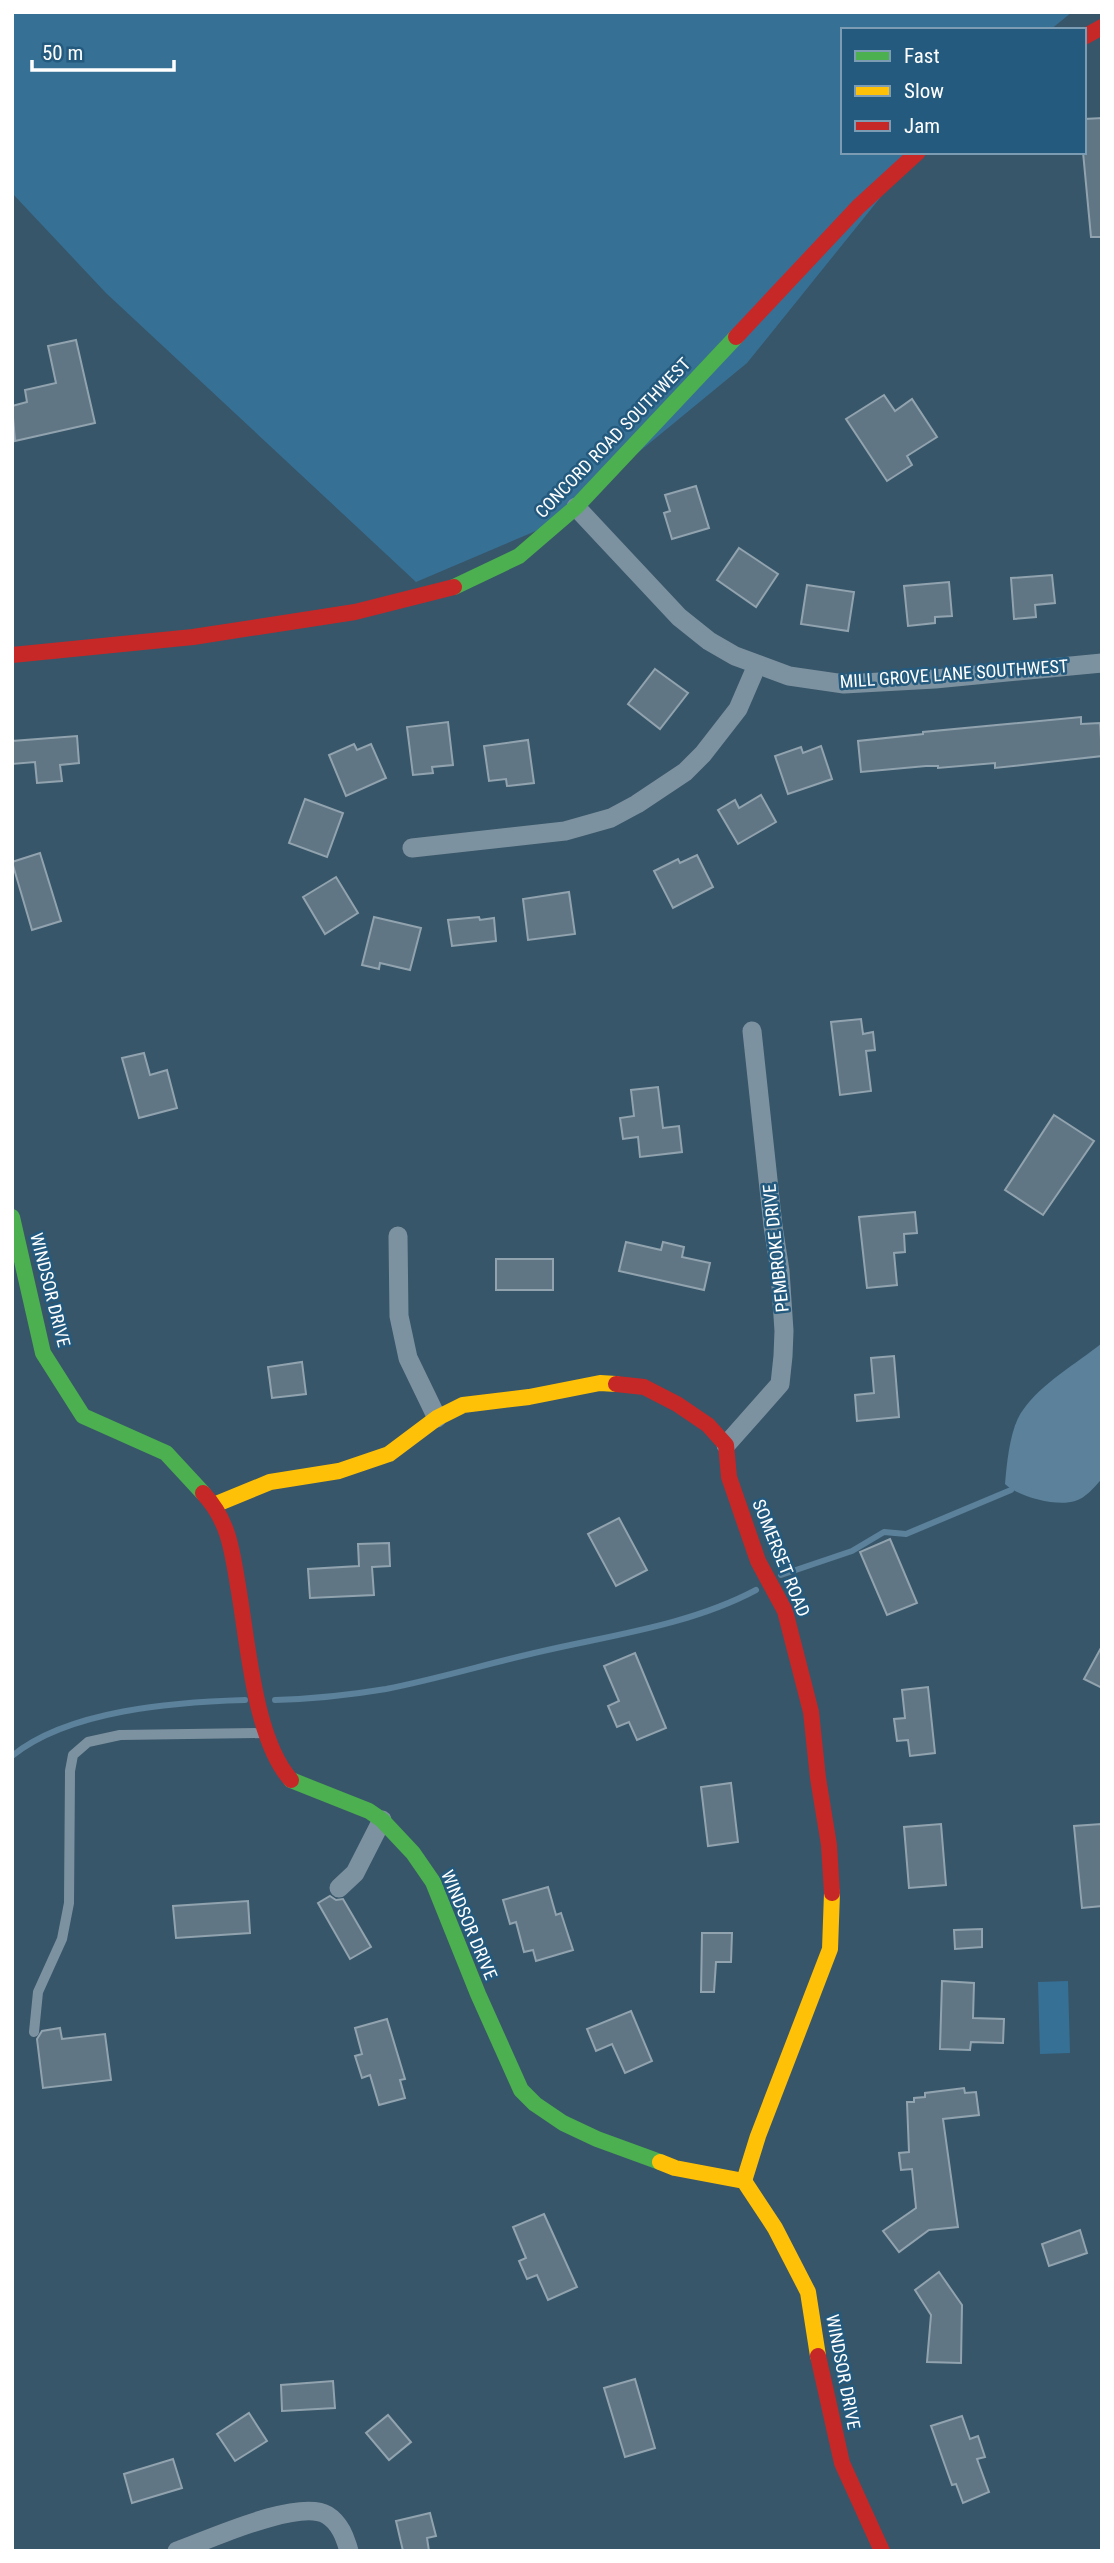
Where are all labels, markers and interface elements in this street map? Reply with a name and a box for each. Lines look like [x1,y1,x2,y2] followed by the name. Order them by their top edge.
[32,28,173,72] scale bar
[841,28,1086,154] legend
[42,41,83,65] text: 50 m
[904,44,940,68] text: Fast
[904,79,944,103] text: Slow
[904,114,940,138] text: Jam
[531,353,695,522] street label: CONCORD ROAD SOUTHWEST
[839,655,1069,692] street label: MILL GROVE LANE SOUTHWEST
[758,1183,793,1313] street label: PEMBROKE DRIVE
[26,1231,75,1349] street label: WINDSOR DRIVE
[748,1496,815,1620] street label: SOMERSET ROAD
[437,1867,502,1983] street label: WINDSOR DRIVE
[822,2313,865,2431] street label: WINDSOR DRIVE

